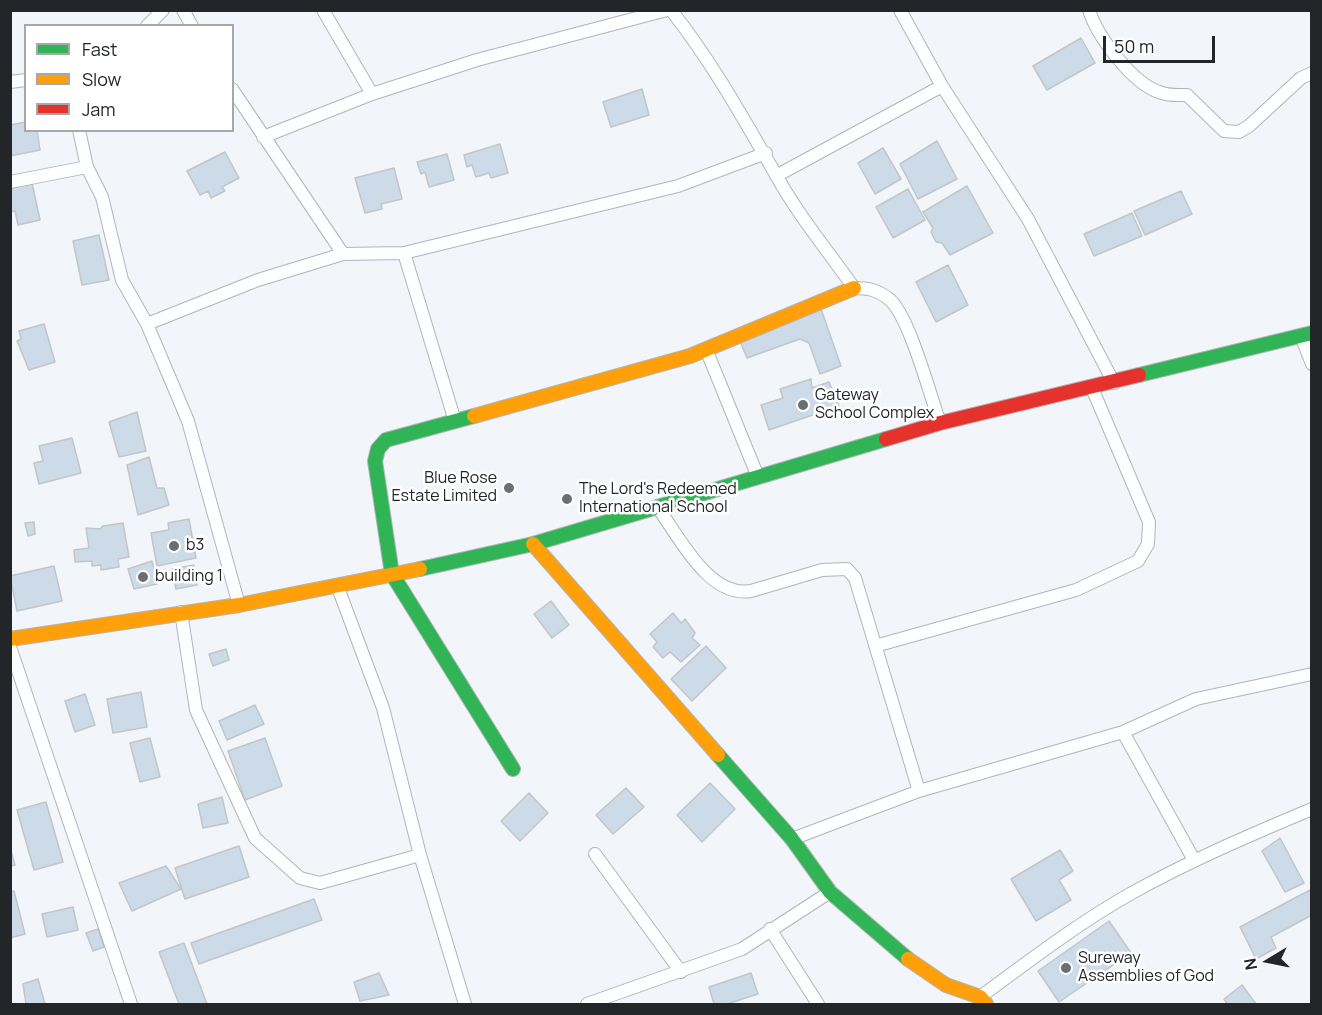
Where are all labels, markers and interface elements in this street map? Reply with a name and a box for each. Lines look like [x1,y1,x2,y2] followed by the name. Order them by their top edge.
[24,24,234,132] legend
[1106,24,1218,62] scale bar
[1114,34,1154,58] text: 50 m
[82,37,117,61] text: Fast
[82,67,121,91] text: Slow
[82,97,116,121] text: Jam
[815,386,934,424] place label: Gateway School Complex
[796,398,810,412] marker: Gateway School Complex
[391,469,497,507] place label: Blue Rose Estate Limited
[579,480,737,518] place label: The Lord's Redeemed International School
[502,481,516,495] marker: Blue Rose Estate Limited
[560,492,574,506] marker: The Lord's Redeemed International School
[186,536,204,556] place label: b3
[167,539,181,553] marker: b3
[155,567,223,587] place label: building 1
[136,570,150,584] marker: building 1
[1238,931,1298,991] north arrow
[1078,949,1214,987] place label: Sureway Assemblies of God
[1238,957,1262,972] text: N
[1059,961,1073,975] marker: Sureway Assemblies of God

